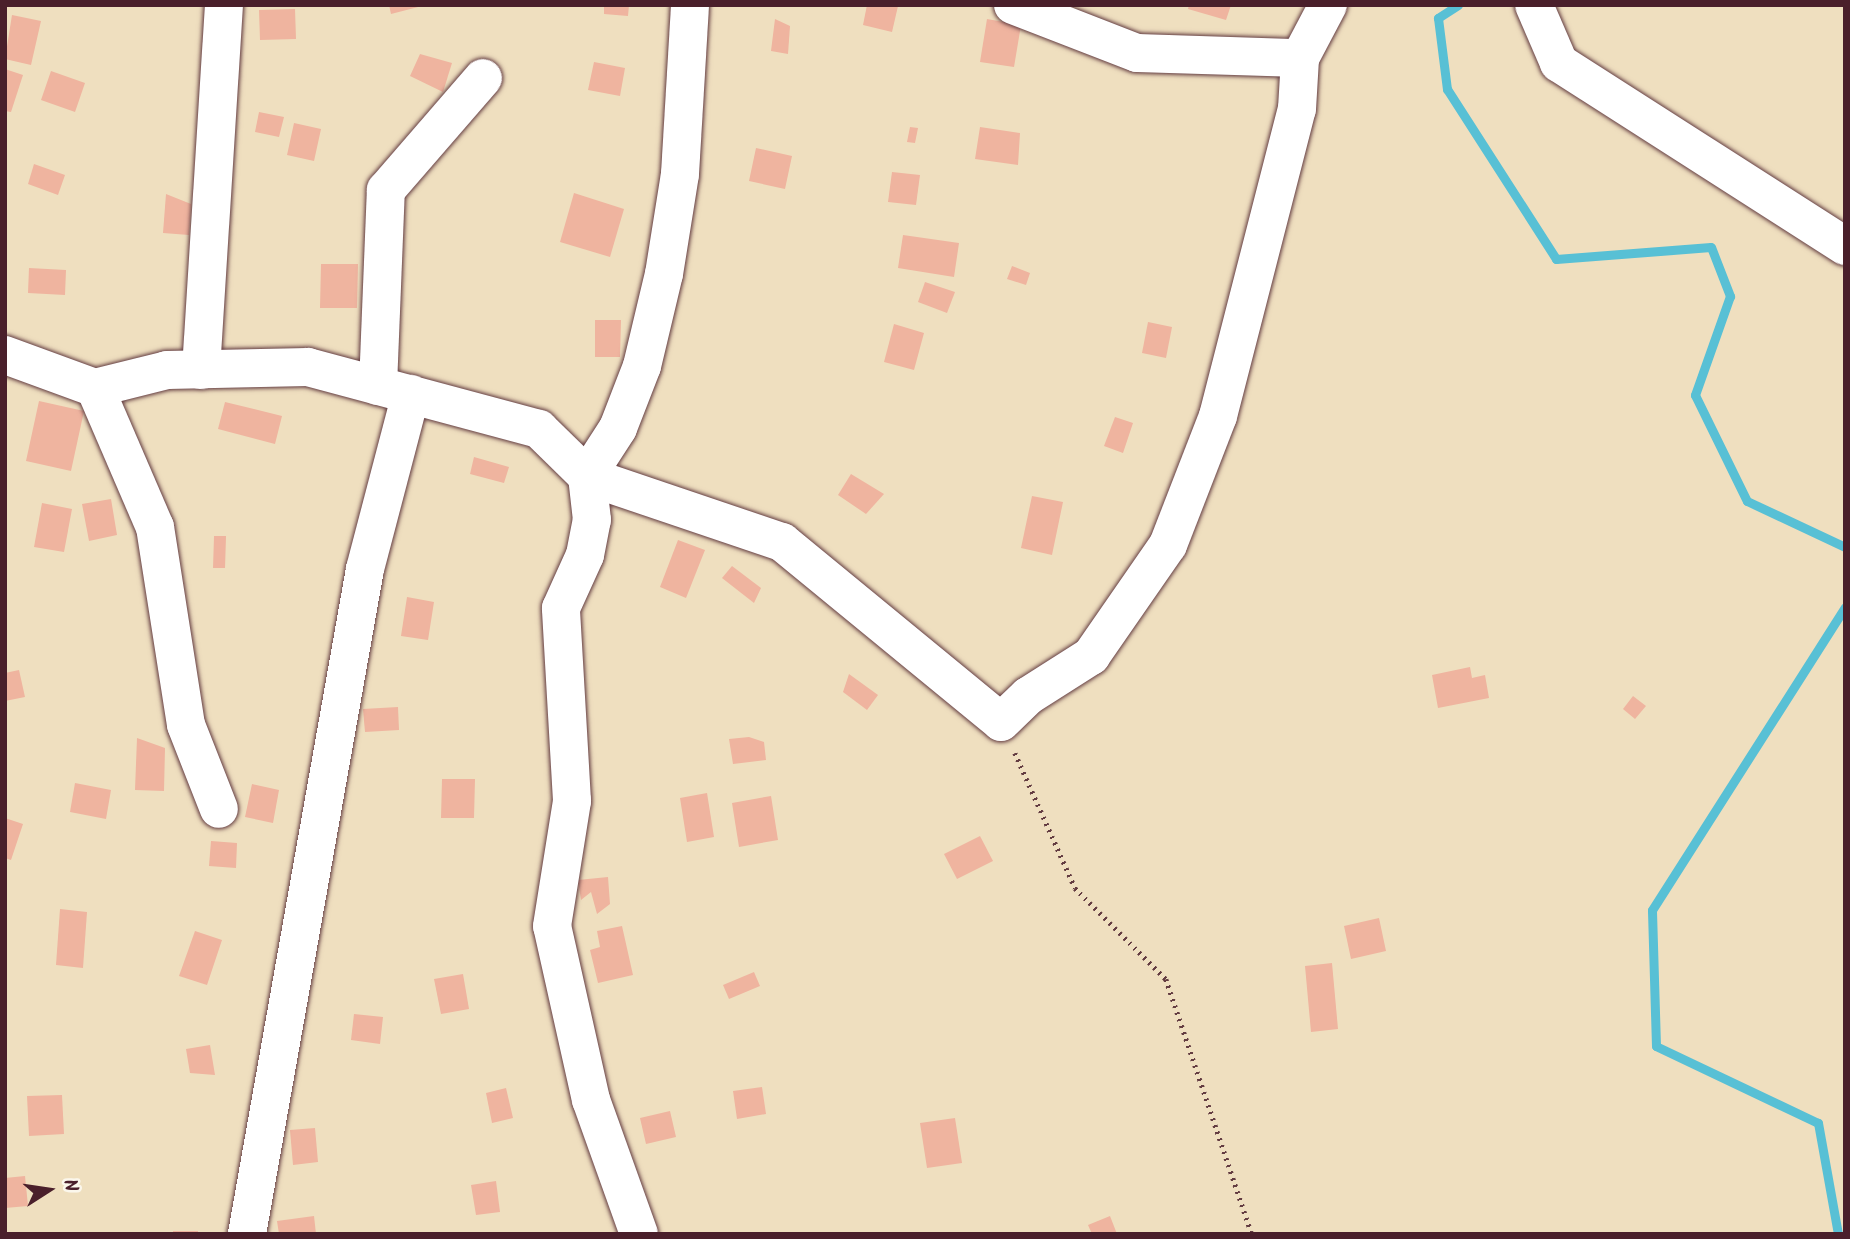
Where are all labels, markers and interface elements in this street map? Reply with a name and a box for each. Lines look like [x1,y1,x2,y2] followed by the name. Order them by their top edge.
[14,1155,84,1225] north arrow
[54,1177,85,1195] text: N

